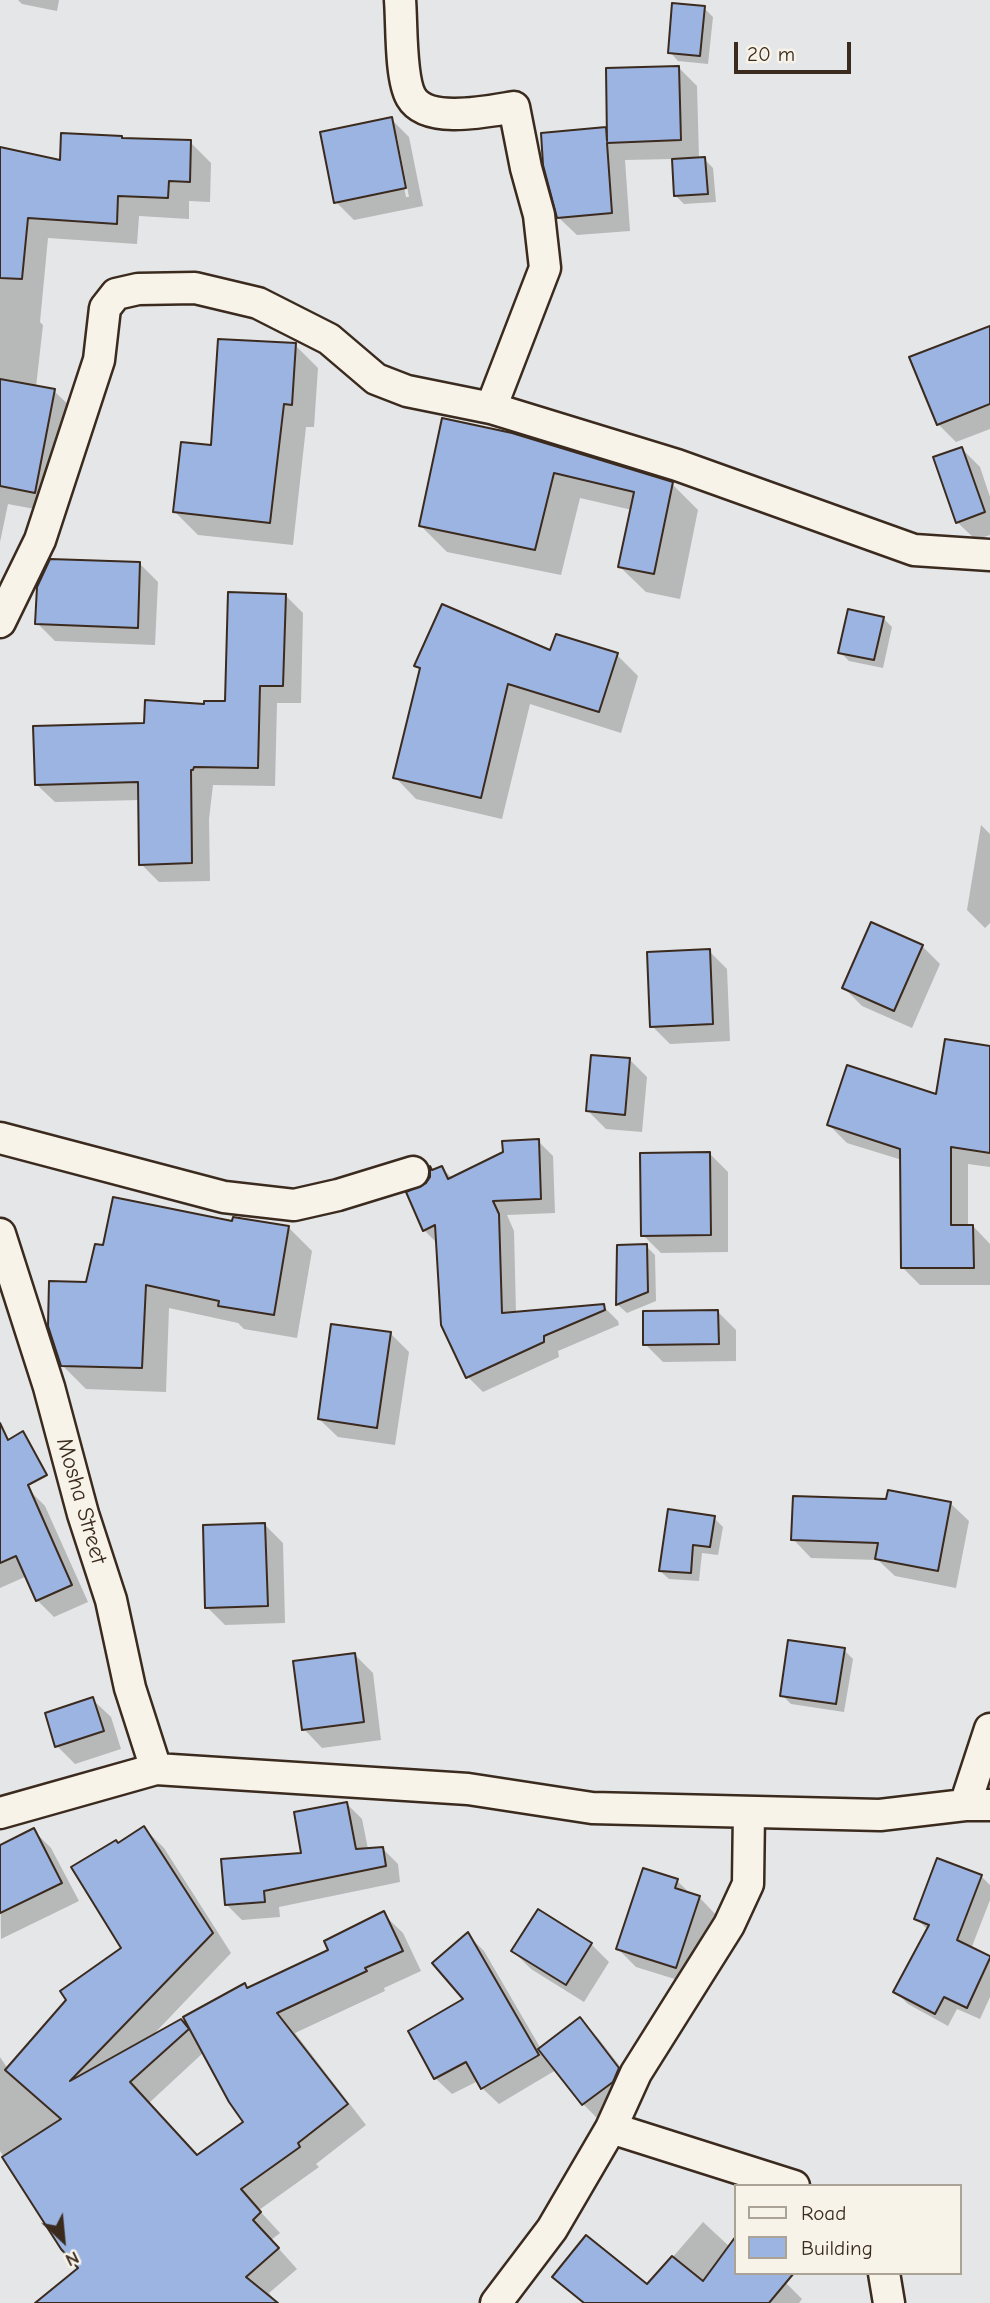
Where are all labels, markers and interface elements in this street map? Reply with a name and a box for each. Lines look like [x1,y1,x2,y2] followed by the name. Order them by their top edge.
[738,28,855,72] scale bar
[747,42,795,66] text: 20 m
[50,1435,112,1567] street label: Mosha Street
[734,2184,962,2275] legend
[801,2201,846,2225] text: Road
[28,2205,98,2275] north arrow
[801,2236,873,2260] text: Building
[62,2246,83,2271] text: N

